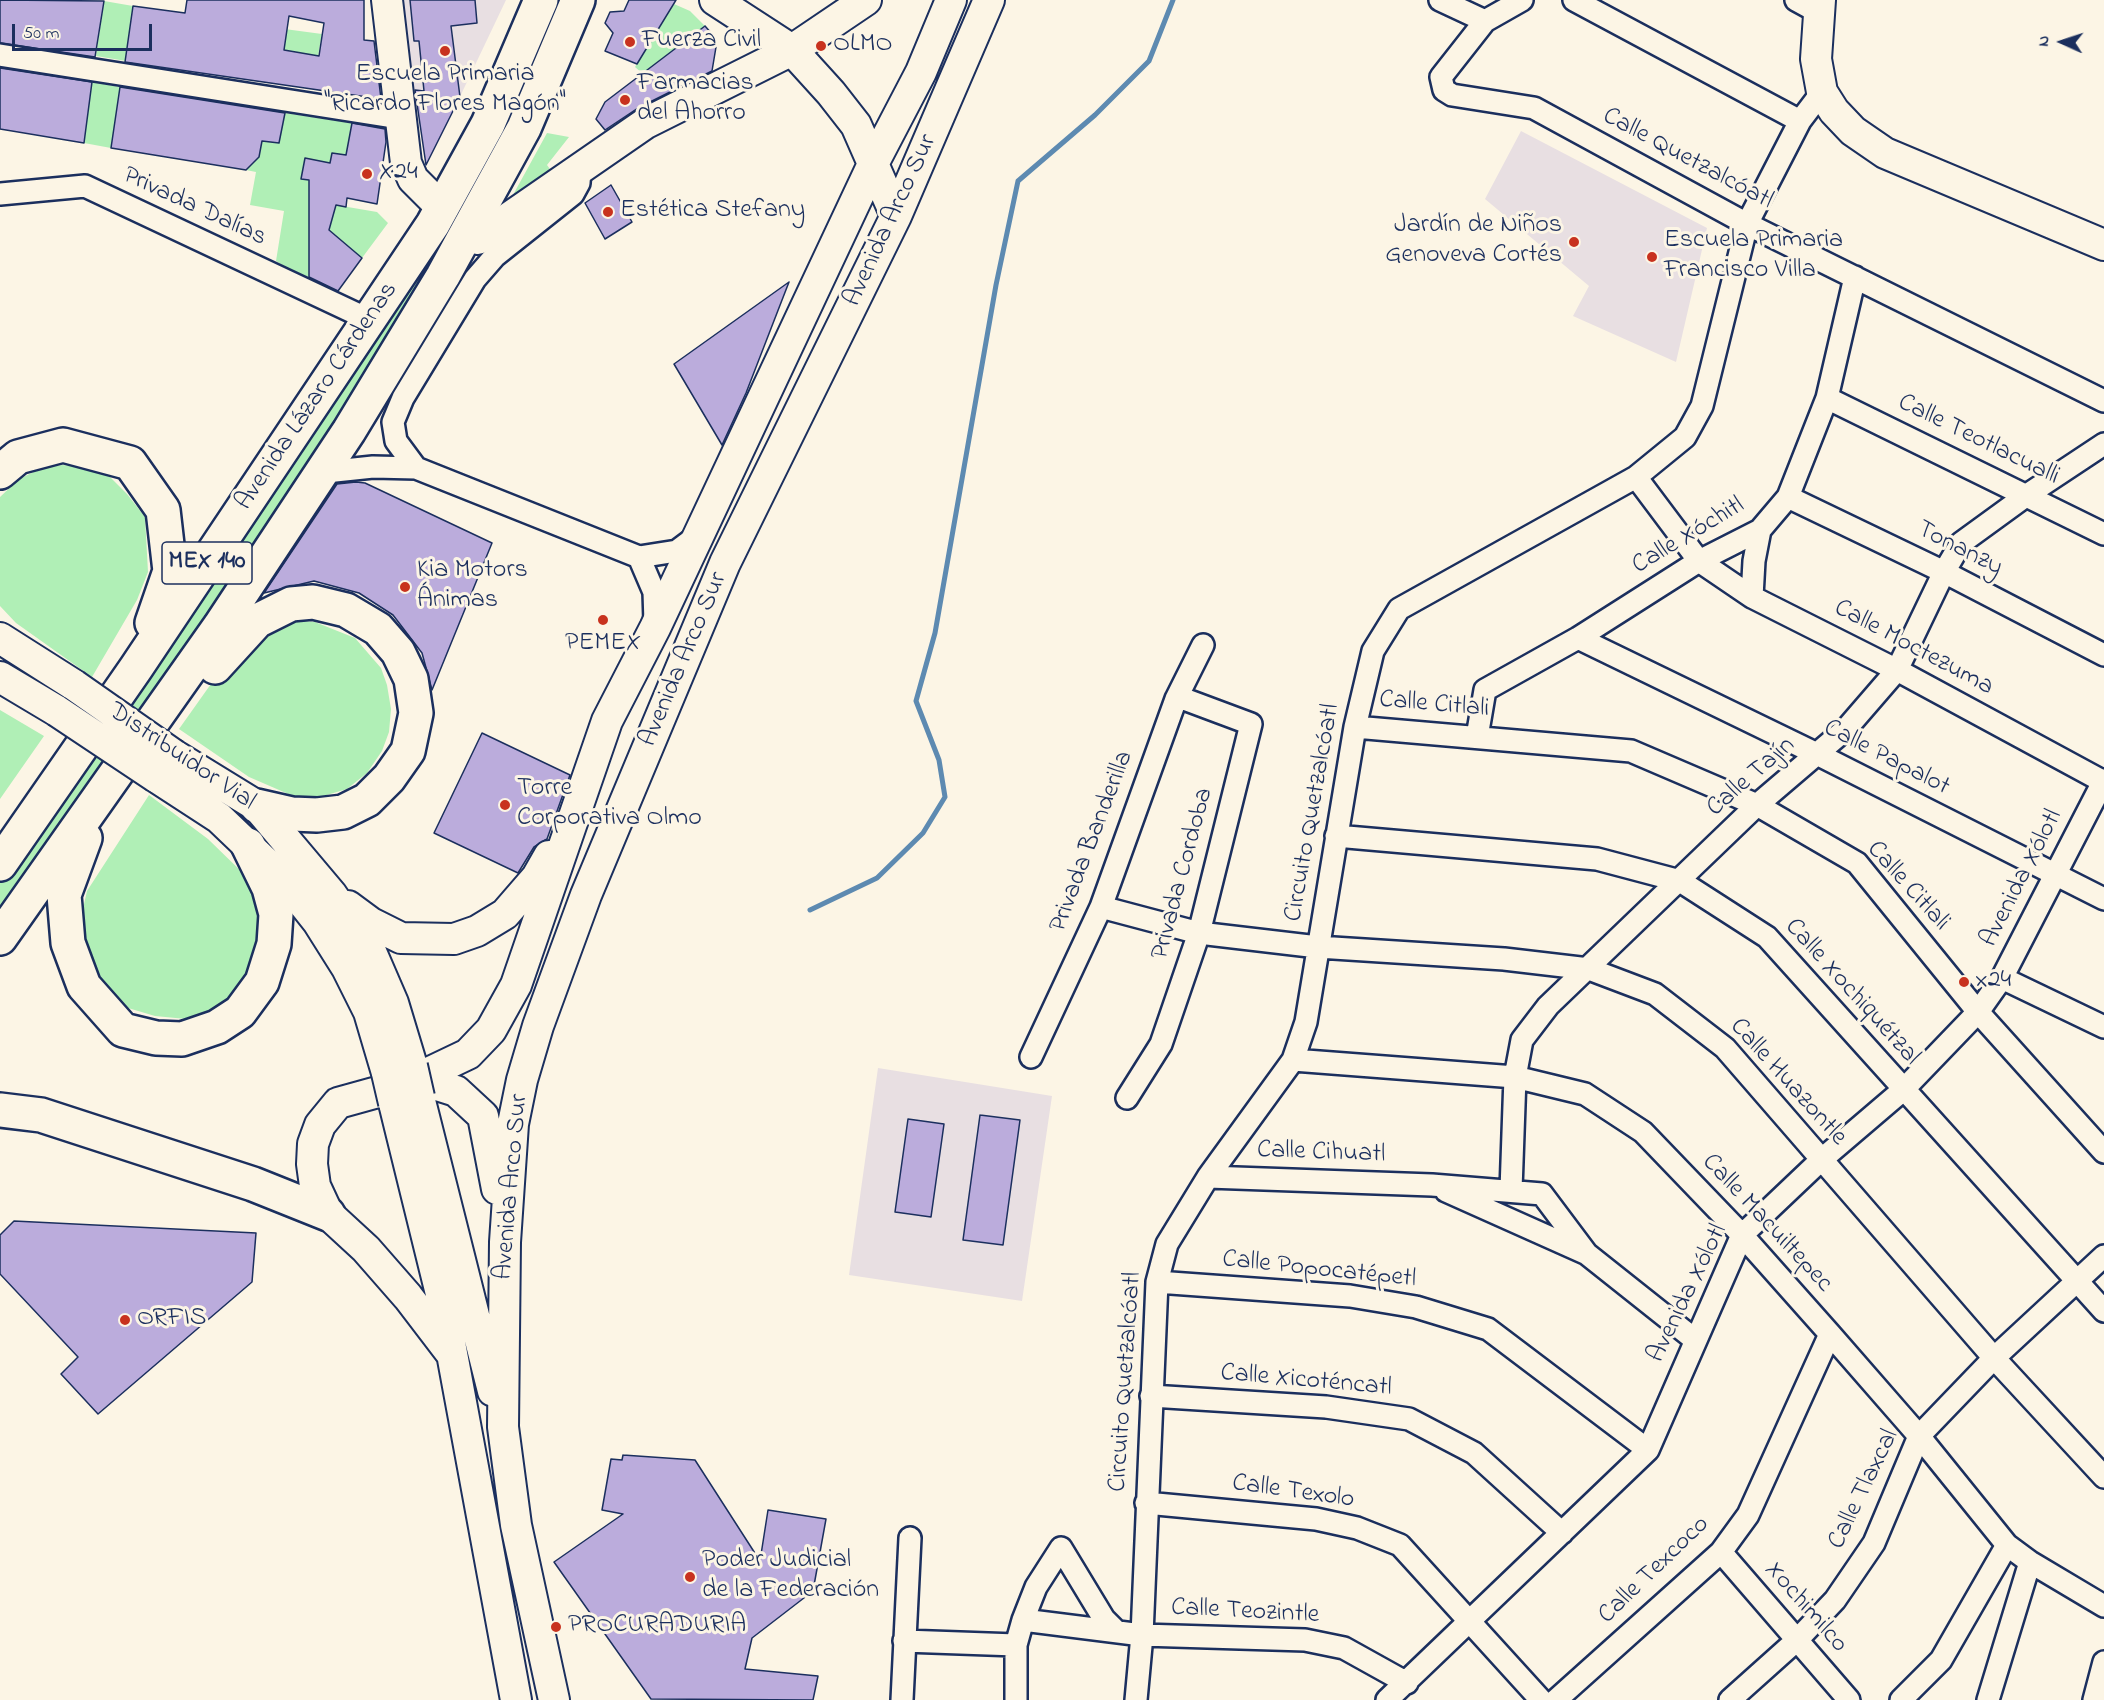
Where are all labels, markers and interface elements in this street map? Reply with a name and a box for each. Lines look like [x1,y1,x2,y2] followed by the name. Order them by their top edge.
[15,12,154,50] scale bar
[2032,12,2092,72] north arrow
[23,21,60,47] text: 50 m
[642,26,761,58] place label: Fuerza Civil
[833,30,893,62] place label: OLMO
[623,35,637,49] marker: Fuerza Civil
[2032,35,2056,47] text: N
[814,39,828,53] marker: OLMO
[438,44,452,58] marker: Escuela Primaria "Ricardo Flores Magón"
[324,60,566,122] place label: Escuela Primaria "Ricardo Flores Magón"
[637,69,754,130] place label: Farmacias del Ahorro
[618,93,632,107] marker: Farmacias del Ahorro
[1596,102,1778,218] street label: Calle Quetzalcóatl
[838,130,946,312] street label: Avenida Arco Sur
[379,158,418,190] place label: X24
[117,161,271,255] street label: Privada Dalías
[360,167,374,181] marker: X24
[620,196,805,228] place label: Estética Stefany
[601,205,615,219] marker: Estética Stefany
[1385,211,1562,272] place label: Jardín de Niños Genoveva Cortés
[1664,226,1843,288] place label: Escuela Primaria Francisco Villa
[1567,235,1581,249] marker: Jardín de Niños Genoveva Cortés
[1645,250,1659,264] marker: Escuela Primaria Francisco Villa
[230,277,406,517] street label: Avenida Lázaro Cárdenas
[1892,388,2064,494] street label: Calle Teotlacualli
[1627,491,1751,583] street label: Calle Xóchitl
[1911,515,2007,585] street label: Tonanzy
[162,542,252,584] road number: MEX 140
[417,556,528,618] place label: Kia Motors Ánimas
[634,568,736,752] street label: Avenida Arco Sur
[398,580,412,594] marker: Kia Motors Ánimas
[1828,594,1998,704] street label: Calle Moctezuma
[596,613,610,627] marker: PEMEX
[565,629,641,661] place label: PEMEX
[1378,686,1490,726] street label: Calle Citlali
[101,697,261,819] street label: Distribuidor Vial
[1280,702,1348,924] street label: Circuito Quetzalcóatl
[1818,714,1954,804] street label: Calle Papalot
[1701,731,1803,825] street label: Calle Tajín
[1044,747,1142,937] street label: Privada Banderilla
[517,774,702,836] place label: Torre Corporativa Olmo
[1146,785,1222,963] street label: Privada Cordoba
[498,798,512,812] marker: Torre Corporativa Olmo
[1975,805,2071,953] street label: Avenida Xólotl
[1858,836,1956,938] street label: Calle Citlali
[1777,913,1925,1073] street label: Calle Xochiquétzal
[1976,966,2011,998] place label: x24
[1957,975,1971,989] marker: x24
[1722,1013,1852,1153] street label: Calle Huazontle
[489,1093,537,1281] street label: Avenida Arco Sur
[1256,1136,1386,1172] street label: Calle Cihuatl
[1694,1148,1838,1300] street label: Calle Macuiltepec
[1642,1220,1736,1368] street label: Avenida Xólotl
[1221,1245,1417,1297] street label: Calle Popocatépetl
[1104,1271,1150,1493] street label: Circuito Quetzalcóatl
[137,1304,207,1336] place label: ORFIS
[118,1313,132,1327] marker: ORFIS
[1219,1359,1393,1405] street label: Calle Xicoténcatl
[1823,1425,1907,1555] street label: Calle Tlaxcal
[1230,1469,1356,1517] street label: Calle Texolo
[1593,1510,1717,1632] street label: Calle Texcoco
[702,1546,879,1607] place label: Poder Judicial de la Federación
[1757,1556,1853,1660] street label: Xochimilco
[683,1570,697,1584] marker: Poder Judicial de la Federación
[1170,1594,1320,1632] street label: Calle Teozintle
[568,1611,746,1643] place label: PROCURADURIA
[549,1620,563,1634] marker: PROCURADURIA

